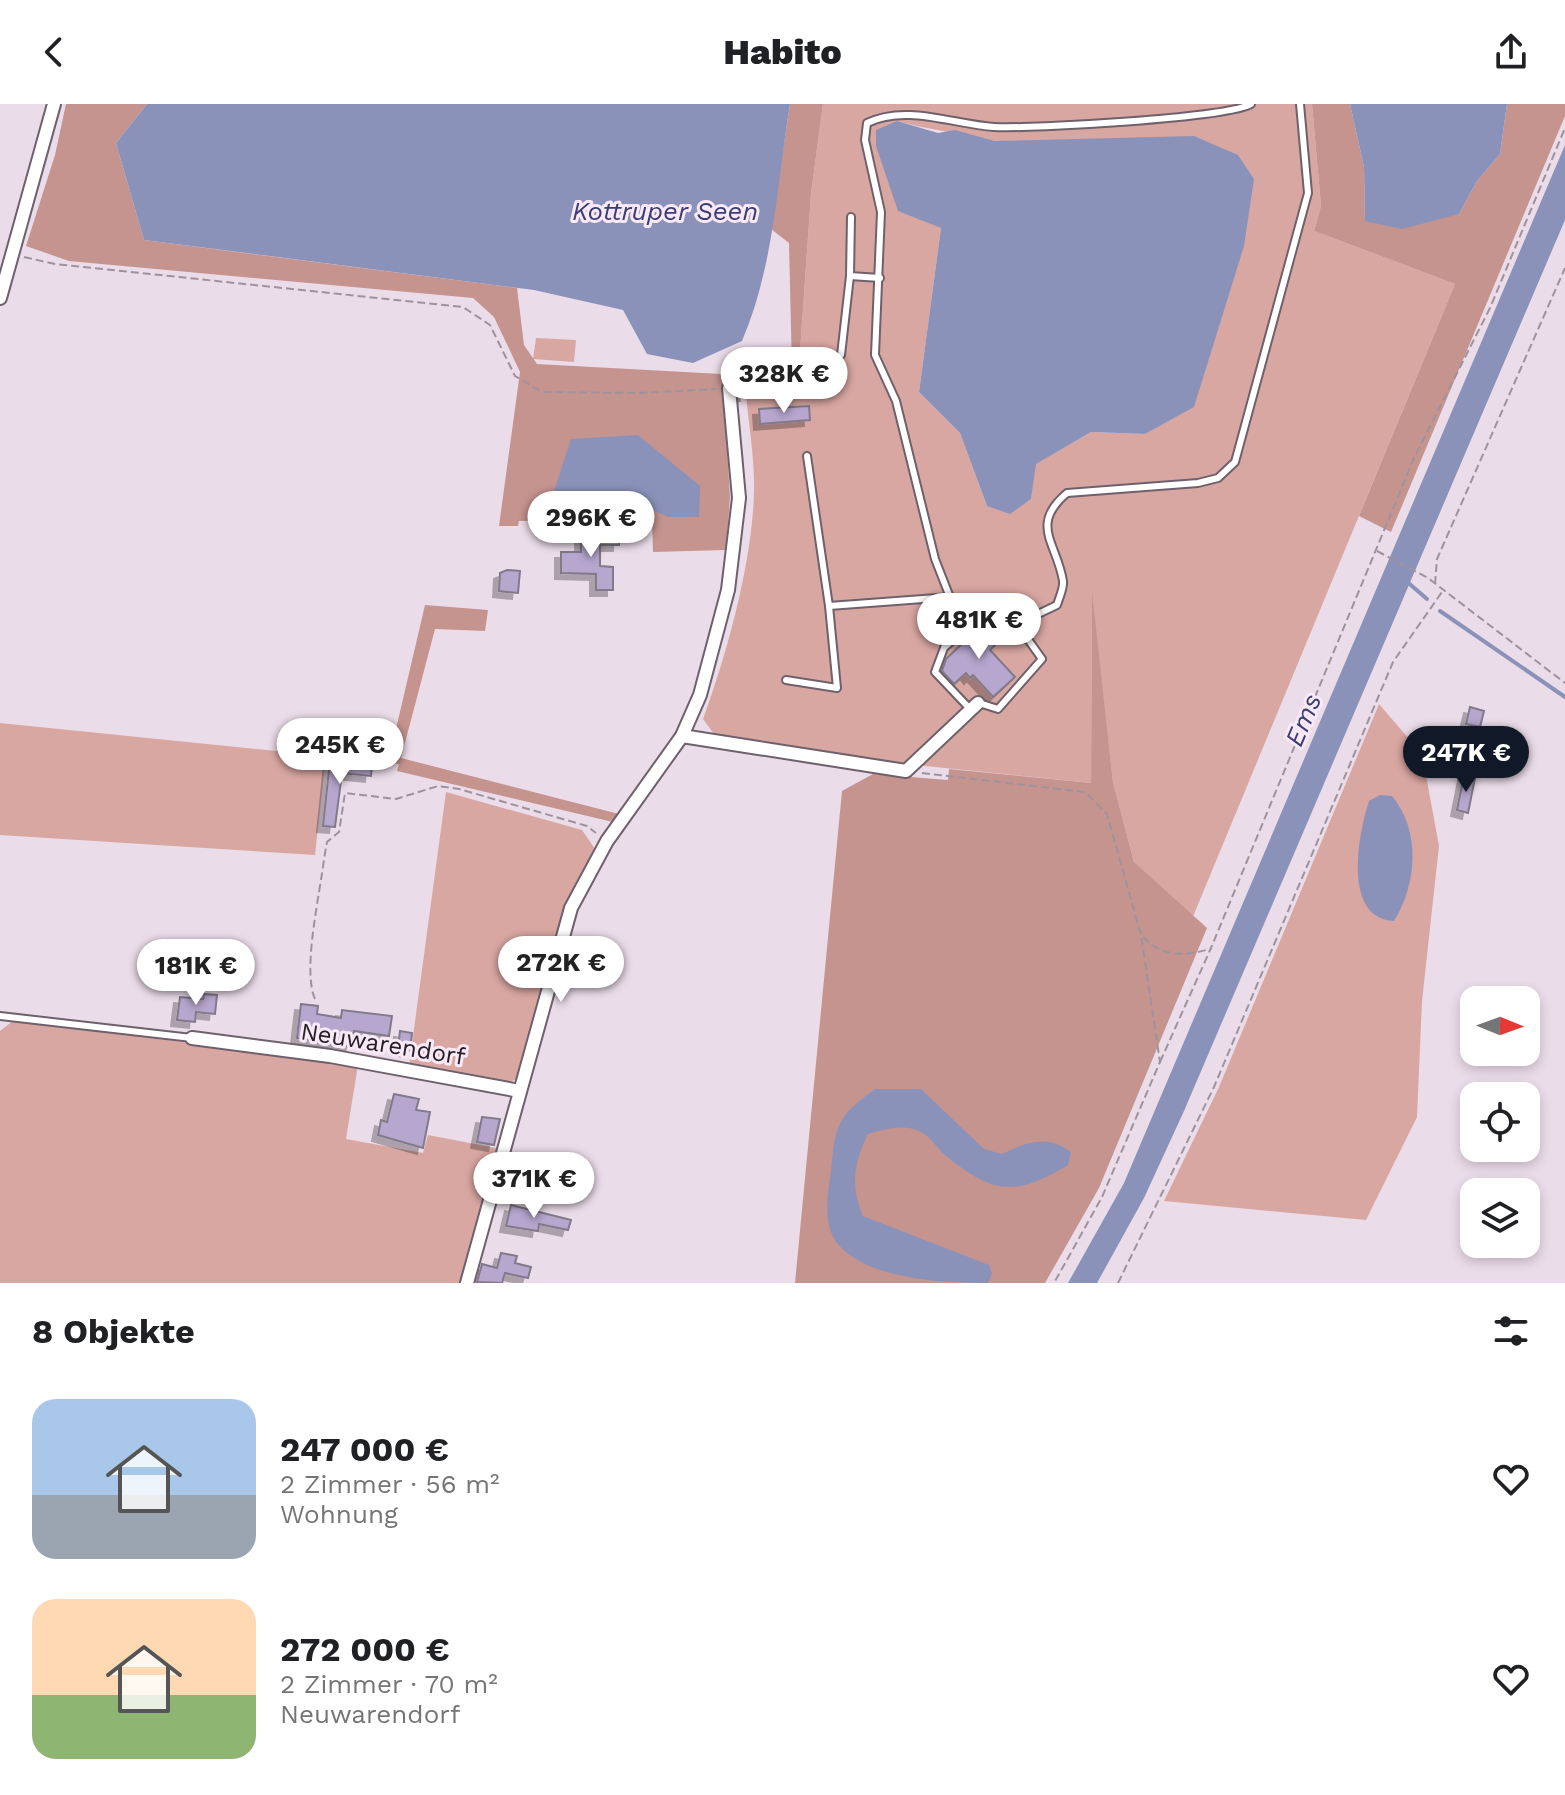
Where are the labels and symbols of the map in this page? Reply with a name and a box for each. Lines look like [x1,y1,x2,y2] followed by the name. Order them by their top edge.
[572,196,758,226] water label: Kottruper Seen
[719,347,849,415] pin: 328K €
[526,491,656,559] pin: 296K €
[914,593,1044,661] pin: 481K €
[1279,689,1327,751] water label: Ems
[275,718,405,786] pin: 245K €
[1401,726,1531,794] pin: 247K €
[496,936,626,1004] pin: 272K €
[131,939,261,1007] pin: 181K €
[1460,986,1540,1066] north arrow
[299,1017,468,1071] street label: Neuwarendorf
[469,1152,599,1220] pin: 371K €

